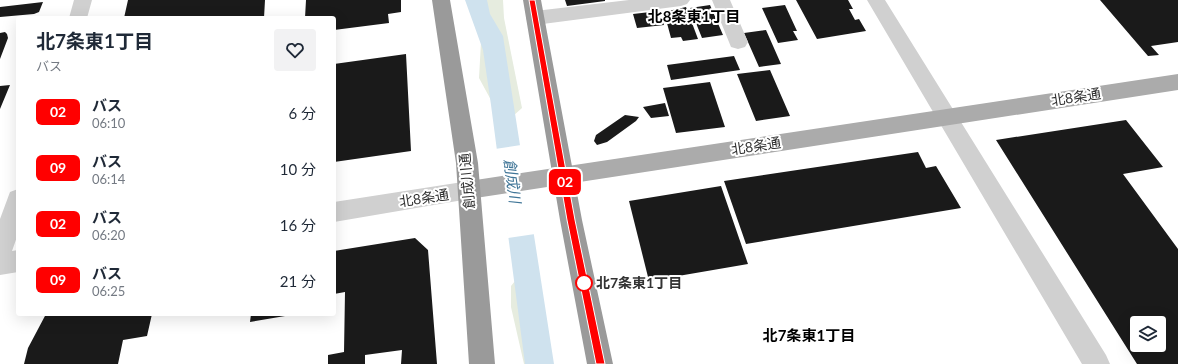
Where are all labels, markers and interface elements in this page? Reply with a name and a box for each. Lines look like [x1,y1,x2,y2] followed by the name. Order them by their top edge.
[648,7,740,25] district label: 北8条東1丁目
[36,29,153,52] text: 北7条東1丁目
[274,29,316,71] button: heart
[36,58,62,74] text: バス
[1050,84,1102,109] street label: 北8条通
[92,96,122,114] text: バス
[50,103,66,120] text: 02
[288,104,316,122] text: 6 分
[92,115,125,131] text: 06:10
[730,133,782,158] street label: 北8条通
[92,152,122,170] text: バス
[456,152,477,210] street label: 創成川通
[501,157,525,206] water label: 創成川
[50,159,66,176] text: 09
[280,160,316,178] text: 10 分
[547,169,583,195] line badge: 02
[92,171,125,187] text: 06:14
[557,173,573,190] text: 02
[398,185,450,210] street label: 北8条通
[92,208,122,226] text: バス
[50,215,66,232] text: 02
[280,216,316,234] text: 16 分
[92,227,125,243] text: 06:20
[92,264,122,282] text: バス
[50,271,66,288] text: 09
[280,272,316,290] text: 21 分
[575,274,593,292] marker: 北7条東1丁目
[596,274,682,291] place label: 北7条東1丁目
[92,283,125,299] text: 06:25
[1130,316,1166,352] map controls
[1130,316,1166,352] button: layers
[763,326,855,344] district label: 北7条東1丁目

